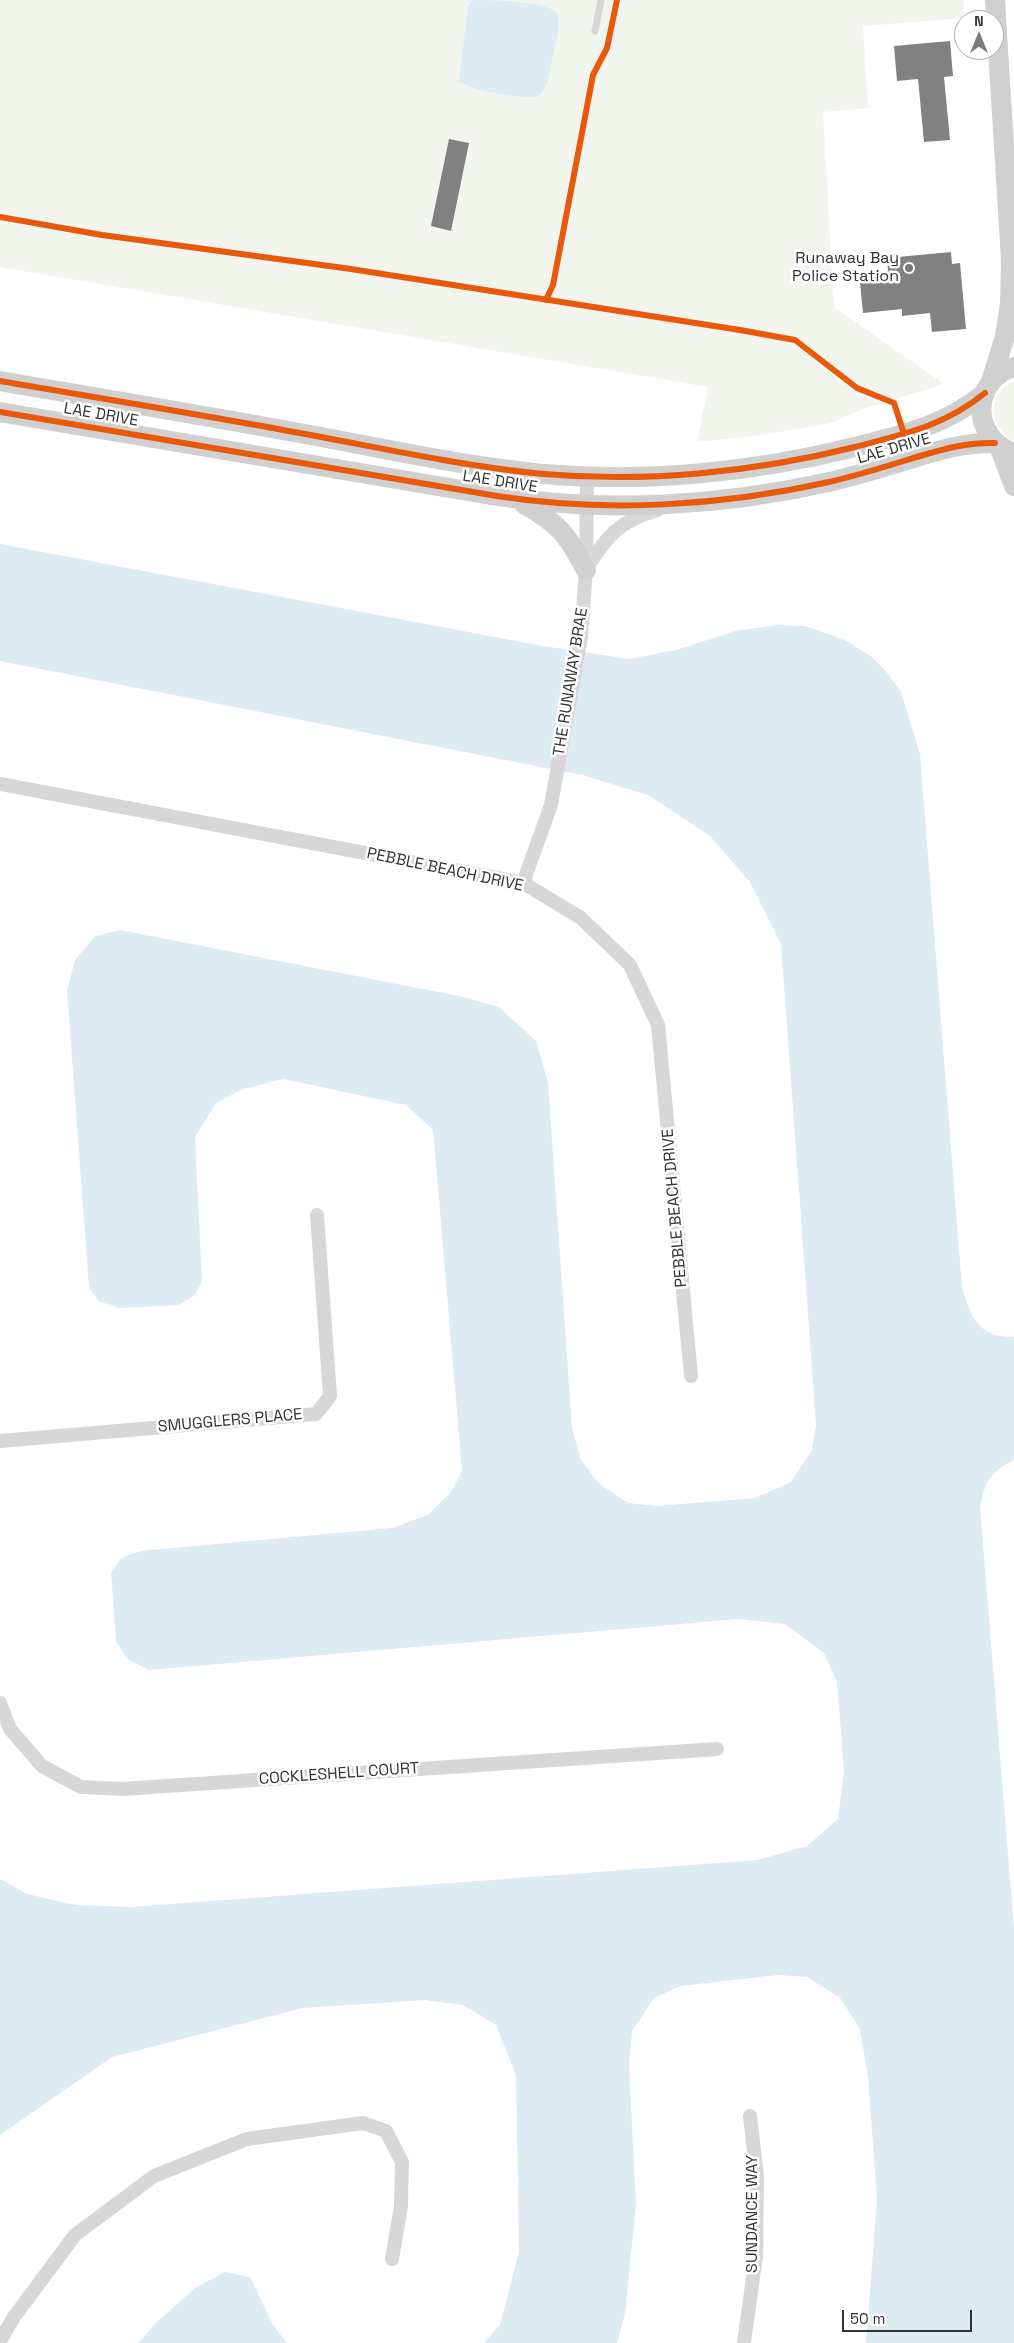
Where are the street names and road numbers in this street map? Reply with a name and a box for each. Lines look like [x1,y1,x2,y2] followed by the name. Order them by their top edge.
[62,399,140,431] street label: LAE DRIVE
[855,429,933,469] street label: LAE DRIVE
[461,467,539,497] street label: LAE DRIVE
[550,606,592,758] street label: THE RUNAWAY BRAE
[365,844,525,896] street label: PEBBLE BEACH DRIVE
[658,1128,692,1288] street label: PEBBLE BEACH DRIVE
[157,1405,303,1437] street label: SMUGGLERS PLACE
[258,1759,420,1789] street label: COCKLESHELL COURT
[743,2155,763,2273] street label: SUNDANCE WAY

